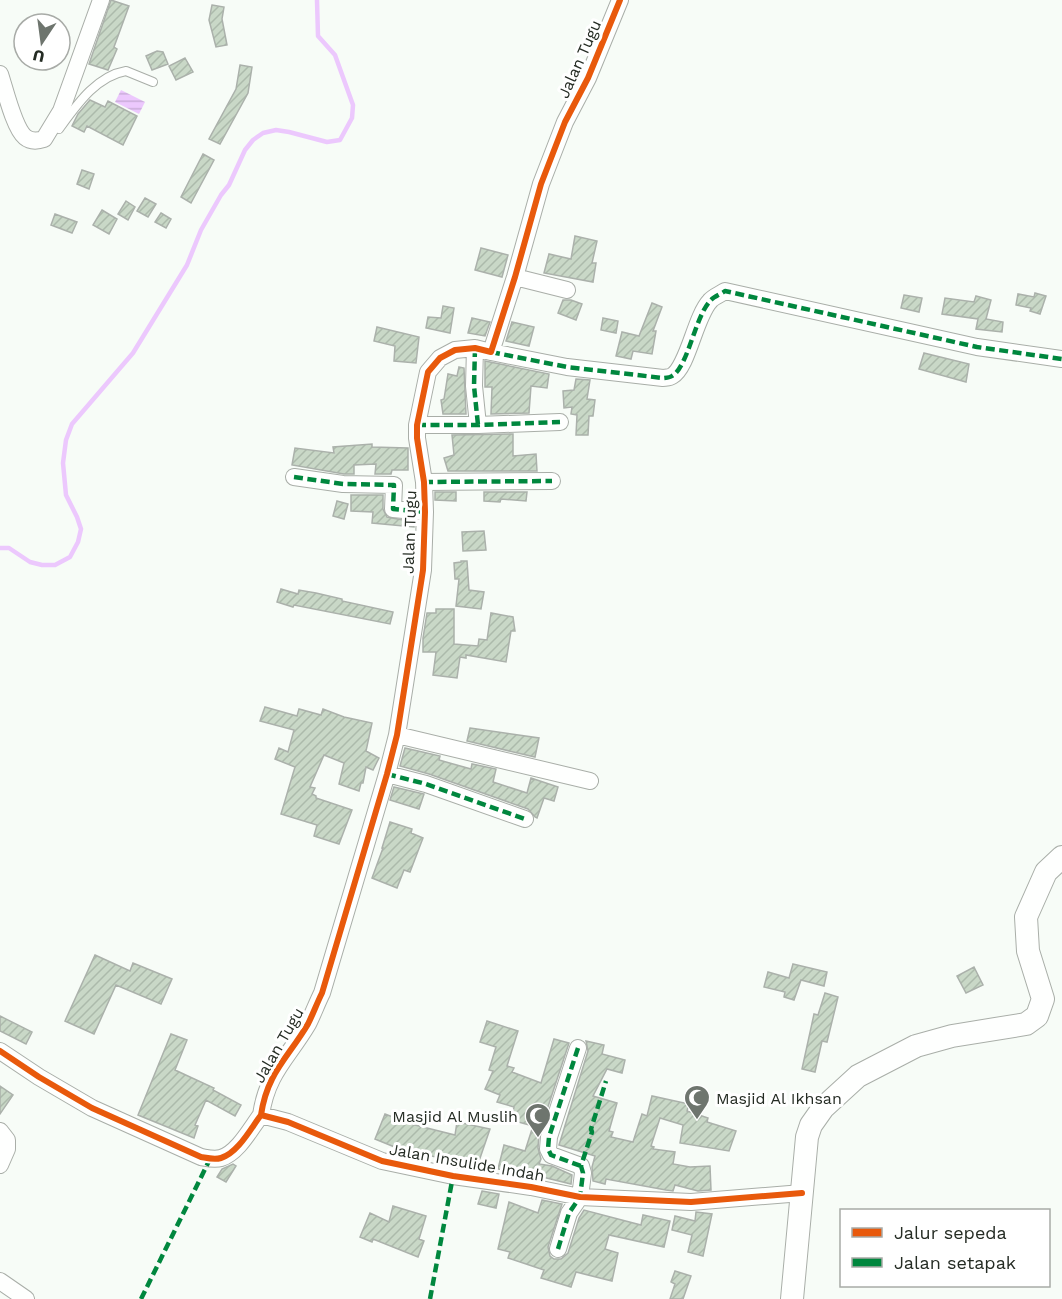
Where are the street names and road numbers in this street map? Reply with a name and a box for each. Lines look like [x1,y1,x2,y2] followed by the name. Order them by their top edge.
[554,17,605,101] street label: Jalan Tugu
[399,490,420,574] street label: Jalan Tugu
[249,1004,308,1086] street label: Jalan Tugu
[388,1139,546,1186] street label: Jalan Insulide Indah

